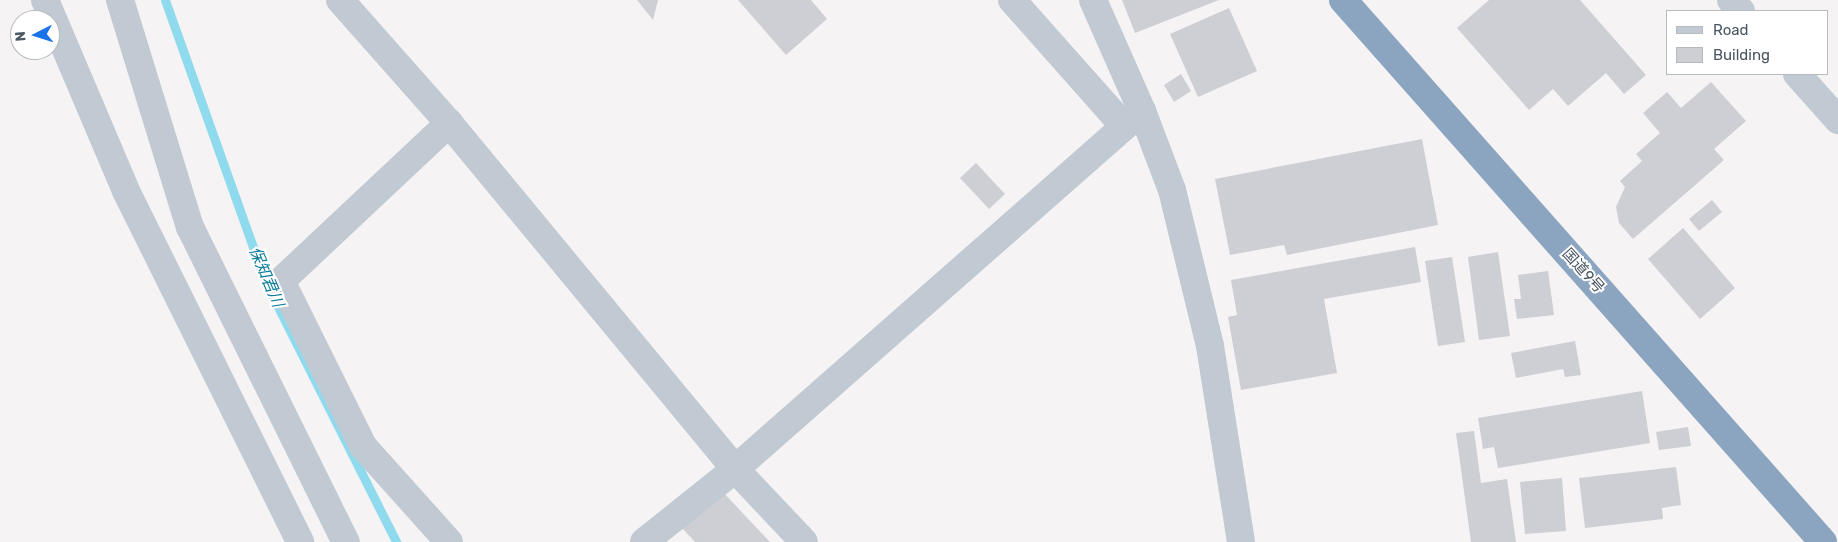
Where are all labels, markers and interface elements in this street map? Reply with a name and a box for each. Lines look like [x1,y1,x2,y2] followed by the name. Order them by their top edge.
[10,10,60,60] north arrow
[1666,10,1828,75] legend
[1713,21,1749,39] text: Road
[12,31,29,42] text: N
[1713,46,1770,64] text: Building
[245,244,287,310] water label: 保知君川
[1558,245,1608,297] street label: 国道9号

